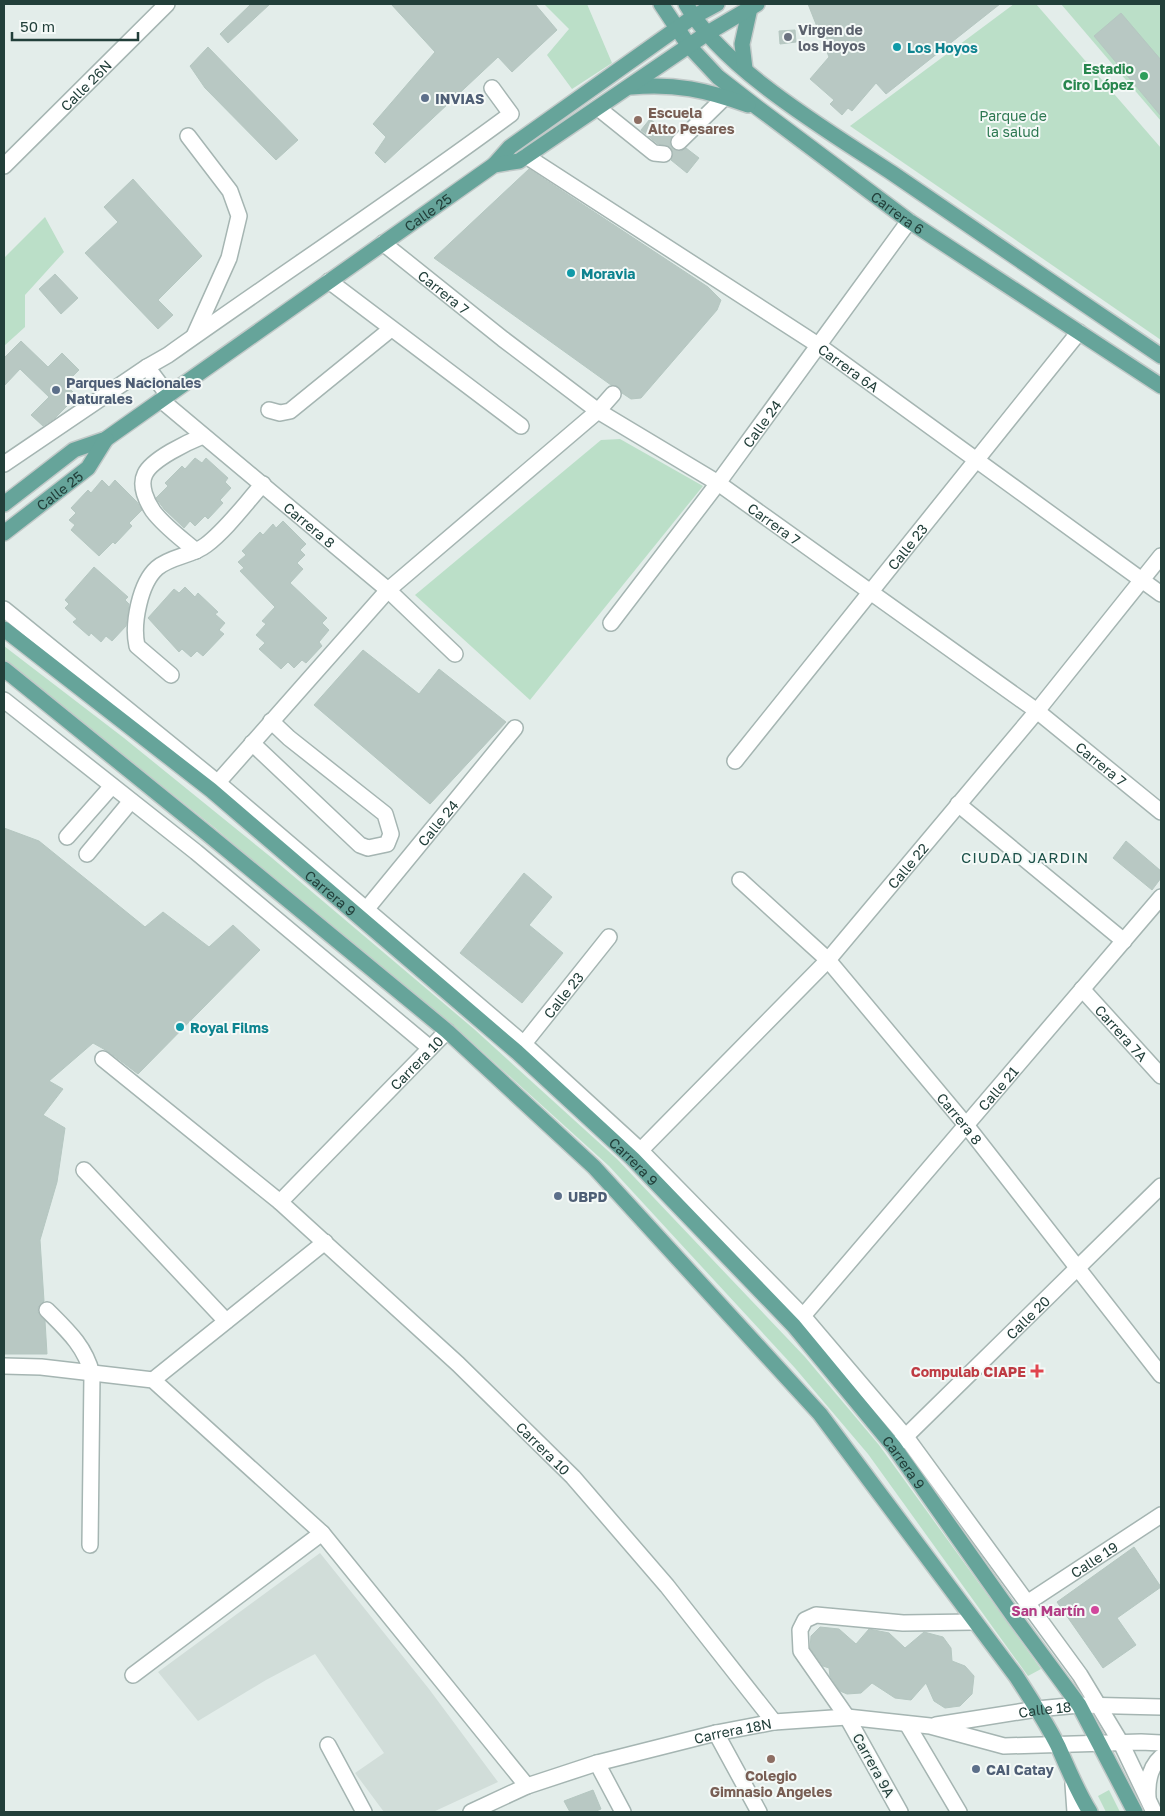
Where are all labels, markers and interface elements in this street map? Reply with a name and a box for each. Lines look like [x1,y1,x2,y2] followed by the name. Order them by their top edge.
[12,10,139,42] scale bar
[20,17,55,35] text: 50 m
[798,21,866,54] place label: Virgen de los Hoyos
[782,31,794,43] marker: Virgen de los Hoyos
[907,39,978,56] place label: Los Hoyos
[891,41,903,53] marker: Los Hoyos
[56,56,115,114] street label: Calle 26N
[1063,60,1134,93] place label: Estadio Ciro López
[1138,70,1150,82] marker: Estadio Ciro López
[435,90,484,107] place label: INVIAS
[419,92,431,104] marker: INVIAS
[648,104,735,137] place label: Escuela Alto Pesares
[979,107,1047,140] park label: Parque de la salud
[632,114,644,126] marker: Escuela Alto Pesares
[868,187,928,237] street label: Carrera 6
[401,189,455,234] street label: Calle 25
[581,265,635,282] place label: Moravia
[415,266,473,317] street label: Carrera 7
[565,267,577,279] marker: Moravia
[815,340,883,396] street label: Carrera 6A
[66,374,202,407] place label: Parques Nacionales Naturales
[50,384,62,396] marker: Parques Nacionales Naturales
[739,396,784,450] street label: Calle 24
[33,467,86,513] street label: Calle 25
[281,498,339,551] street label: Carrera 8
[745,499,804,548] street label: Carrera 7
[883,520,931,573] street label: Calle 23
[1073,738,1130,789] street label: Carrera 7
[413,796,461,849] street label: Calle 24
[883,839,931,892] street label: Calle 22
[961,848,1089,866] district label: CIUDAD JARDIN
[302,866,360,919] street label: Carrera 9
[539,968,586,1021] street label: Calle 23
[1092,1001,1152,1065] street label: Carrera 7A
[190,1019,269,1036] place label: Royal Films
[174,1021,186,1033] marker: Royal Films
[386,1032,446,1093] street label: Carrera 10
[974,1062,1021,1114] street label: Calle 21
[934,1089,986,1147] street label: Carrera 8
[606,1133,662,1189] street label: Carrera 9
[568,1188,607,1205] place label: UBPD
[552,1190,564,1202] marker: UBPD
[1002,1292,1053,1342] street label: Calle 20
[911,1363,1026,1380] place label: Compulab CIAPE
[1030,1364,1044,1378] marker: Compulab CIAPE
[513,1418,574,1478] street label: Carrera 10
[879,1432,929,1492] street label: Carrera 9
[1067,1537,1121,1581] street label: Calle 19
[1011,1602,1085,1619] place label: San Martín
[1089,1604,1101,1616] marker: San Martín
[1017,1697,1072,1720] street label: Calle 18
[692,1714,773,1747] street label: Carrera 18N
[849,1730,899,1801] street label: Carrera 9A
[765,1753,777,1765] marker: Colegio Gimnasio Angeles
[986,1761,1054,1778] place label: CAI Catay
[970,1763,982,1775] marker: CAI Catay
[710,1767,832,1800] place label: Colegio Gimnasio Angeles

